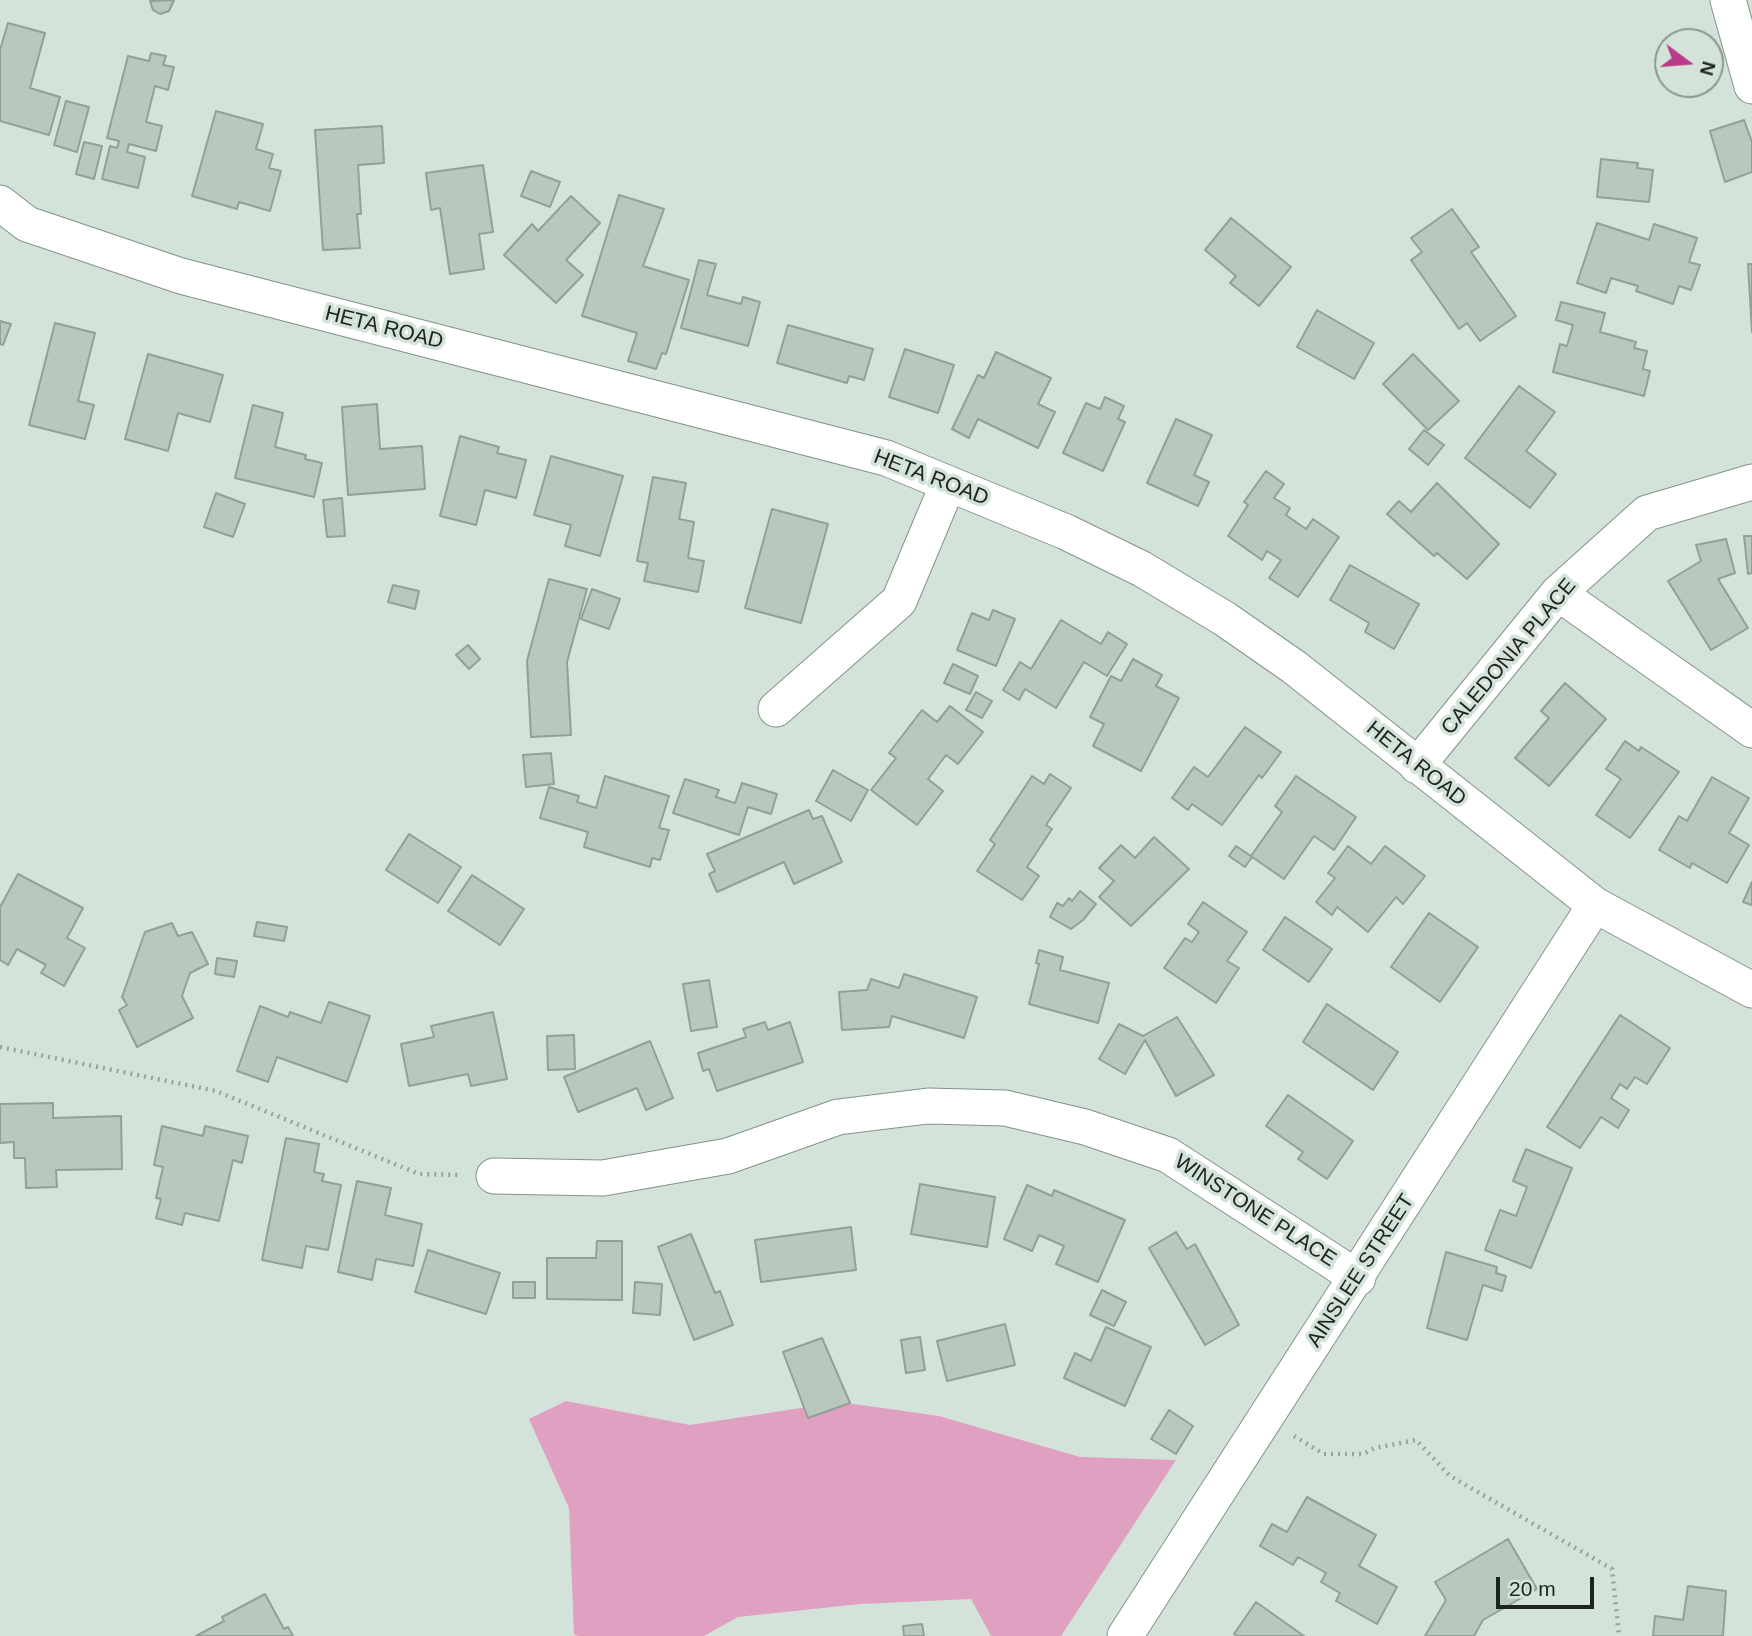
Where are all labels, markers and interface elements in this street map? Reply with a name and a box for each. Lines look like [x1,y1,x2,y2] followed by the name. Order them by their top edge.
[1654,28,1724,98] north arrow
[1696,59,1720,78] text: N
[322,301,446,355] street label: HETA ROAD
[870,445,992,511] street label: HETA ROAD
[1436,574,1582,740] street label: CALEDONIA PLACE
[1361,716,1471,812] street label: HETA ROAD
[1170,1149,1340,1273] street label: WINSTONE PLACE
[1302,1190,1420,1352] street label: AINSLEE STREET
[1500,1562,1598,1606] scale bar
[1509,1577,1556,1600] text: 20 m

